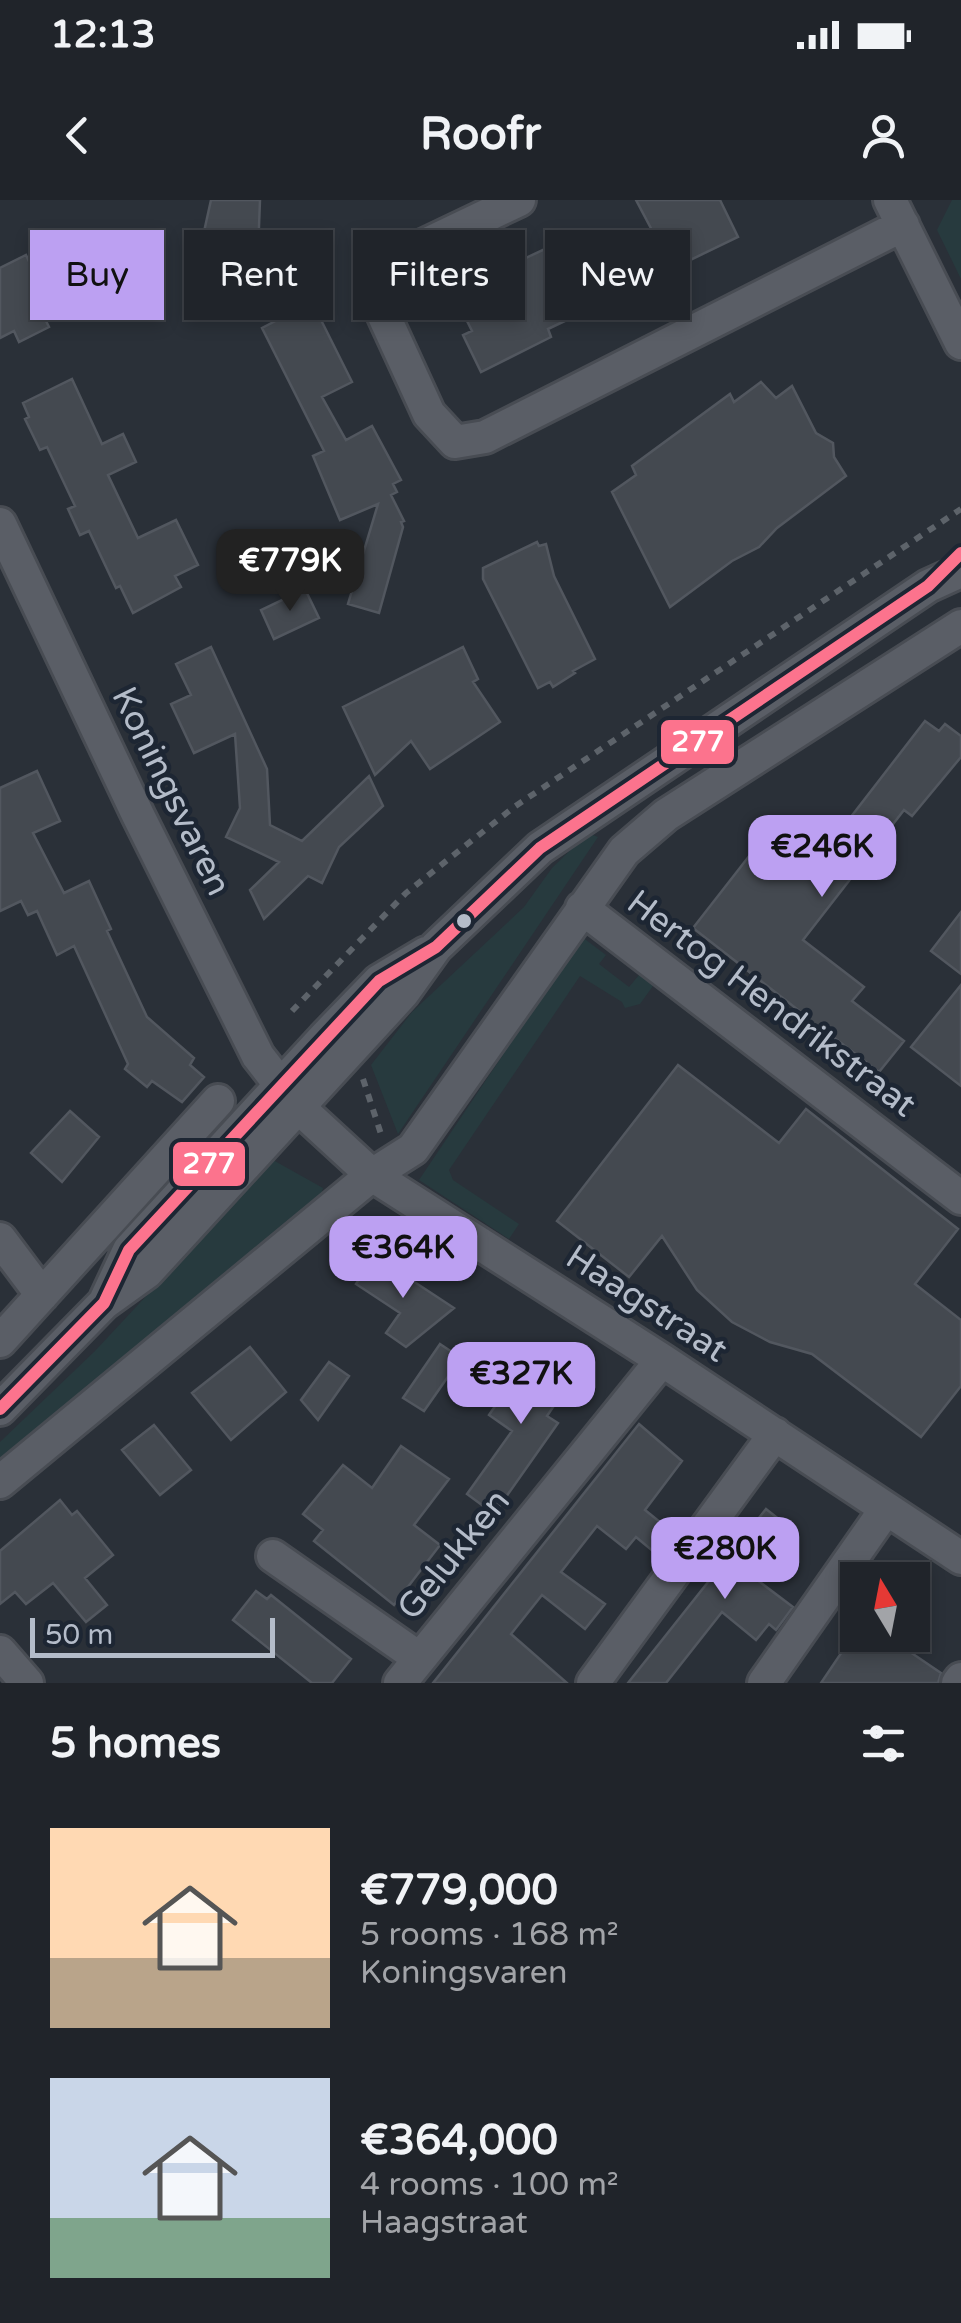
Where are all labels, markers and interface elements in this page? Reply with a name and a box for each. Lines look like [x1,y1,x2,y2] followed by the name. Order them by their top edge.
[50,12,155,58] text: 12:13
[50,108,105,163] icon: back
[420,108,541,162] text: Roofr
[856,108,911,163] icon: person
[30,230,164,320] chip: Buy
[184,230,333,320] chip: Rent
[353,230,525,320] chip: Filters
[545,230,690,320] chip: New
[220,529,360,614] pin: €779K
[238,542,342,580] text: €779K
[103,680,240,903] street label: Koningsvaren
[659,718,736,766] line badge: 277
[672,725,724,759] text: 277
[752,815,892,900] pin: €246K
[770,828,874,866] text: €246K
[619,882,924,1126] street label: Hertog Hendrikstraat
[454,911,474,931] unlabelled marker
[171,1140,247,1188] line badge: 277
[183,1147,235,1181] text: 277
[333,1216,473,1301] pin: €364K
[351,1229,455,1267] text: €364K
[558,1236,735,1371] street label: Haagstraat
[451,1342,591,1427] pin: €327K
[469,1355,573,1393] text: €327K
[389,1481,519,1628] street label: Gelukken
[655,1517,795,1602] pin: €280K
[673,1530,777,1568] text: €280K
[840,1562,930,1652] north arrow
[840,1562,930,1652] map controls
[30,1613,275,1658] scale bar
[45,1618,113,1652] text: 50 m
[856,1716,911,1771] icon: filters
[50,1718,221,1769] text: 5 homes
[360,1865,558,1916] text: €779,000
[130,1868,250,1988] icon: home
[360,1916,619,1954] text: 5 rooms · 168 m²
[360,1954,567,1992] text: Koningsvaren
[360,2115,558,2166] text: €364,000
[130,2118,250,2238] icon: home
[360,2166,619,2204] text: 4 rooms · 100 m²
[360,2204,528,2242] text: Haagstraat

